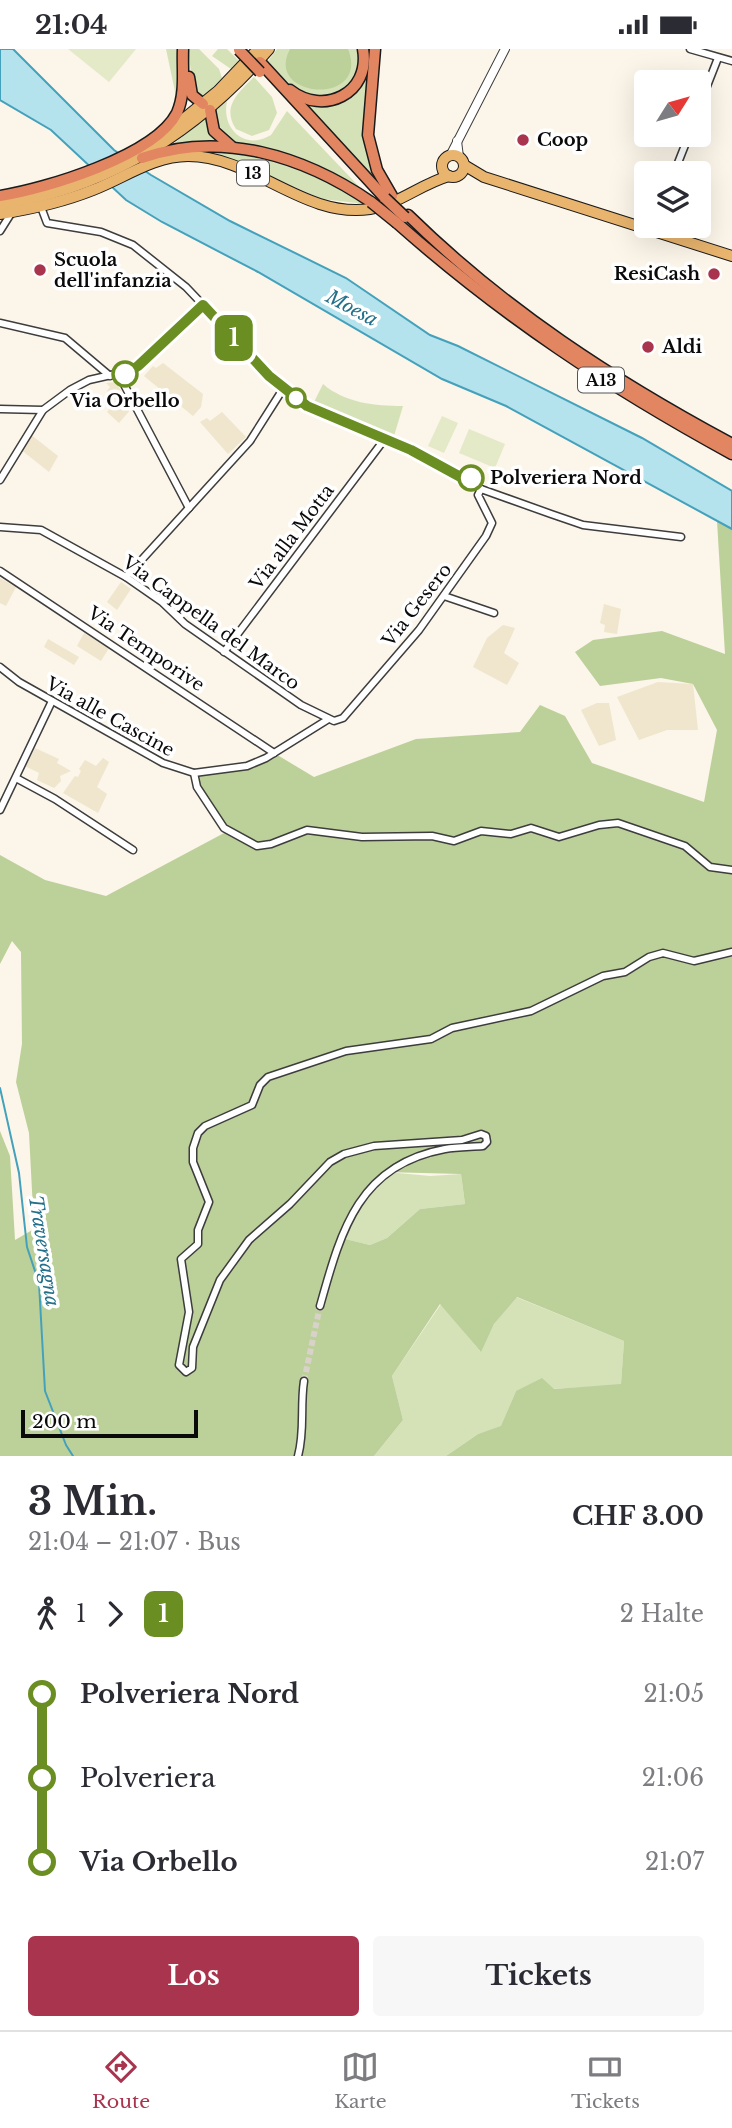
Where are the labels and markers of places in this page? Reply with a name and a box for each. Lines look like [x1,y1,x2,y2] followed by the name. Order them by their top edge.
[537,129,588,151] place label: Coop
[515,132,531,148] marker: Coop
[54,249,172,292] place label: Scuola dell'infanzia
[32,262,48,278] marker: Scuola dell'infanzia
[614,263,700,285] place label: ResiCash
[706,266,722,282] marker: ResiCash
[661,336,702,358] place label: Aldi
[640,339,656,355] marker: Aldi
[112,361,138,387] marker: Via Orbello
[286,388,306,408] unlabelled marker
[69,390,180,412] place label: Via Orbello
[458,465,484,491] marker: Polveriera Nord
[490,467,642,489] place label: Polveriera Nord

